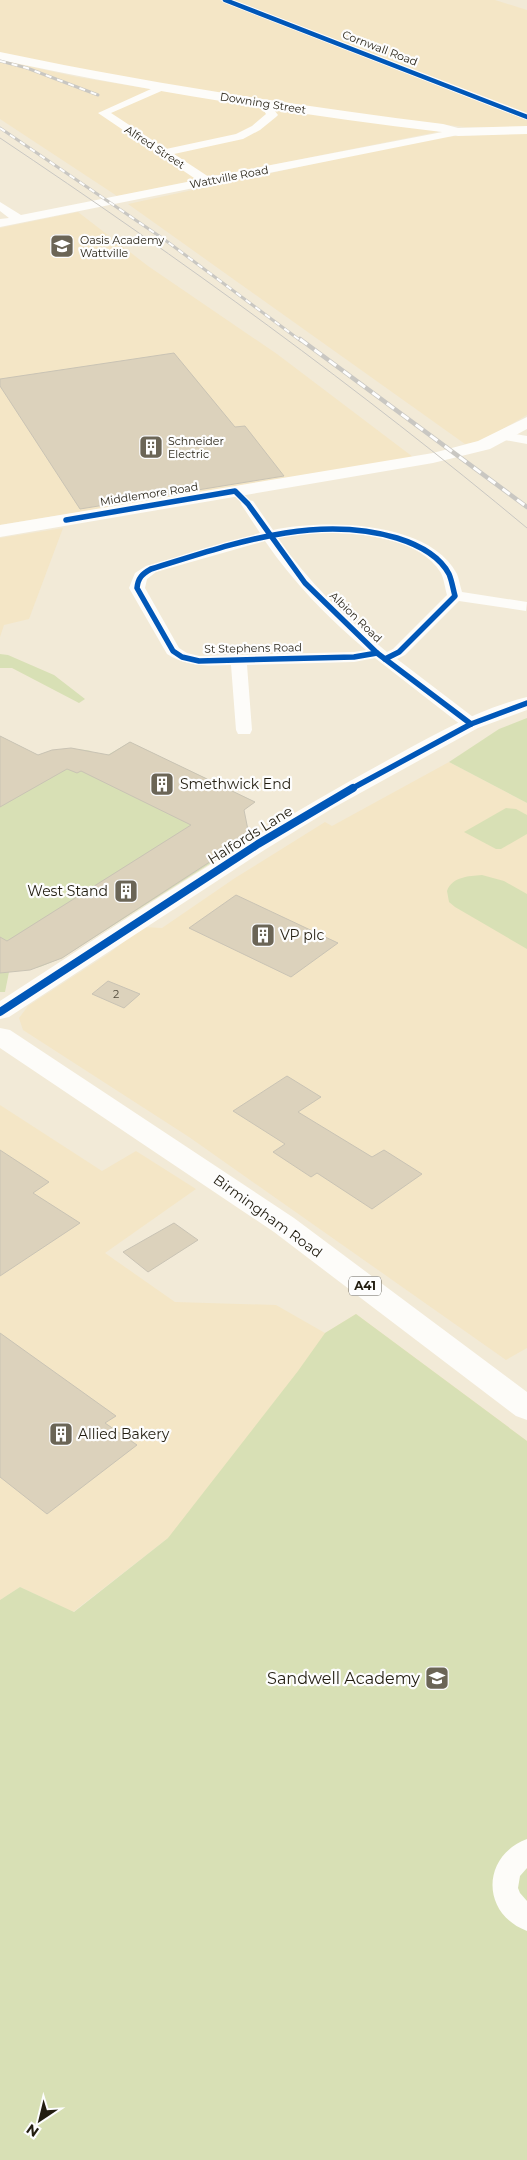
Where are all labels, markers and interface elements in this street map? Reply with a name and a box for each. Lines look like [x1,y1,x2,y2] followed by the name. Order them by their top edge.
[340,27,420,69] street label: Cornwall Road
[219,89,308,117] street label: Downing Street
[122,122,188,172] street label: Alfred Street
[188,163,270,191] street label: Wattville Road
[49,233,75,259] school or university icon: Oasis Academy Wattville
[80,233,164,260] place label: Oasis Academy Wattville
[138,434,164,460] building icon: Schneider Electric
[168,434,224,461] place label: Schneider Electric
[99,479,199,509] street label: Middlemore Road
[327,589,385,645] street label: Albion Road
[204,640,302,656] street label: St Stephens Road
[149,771,175,797] building icon: Smethwick End
[180,775,291,793] place label: Smethwick End
[204,802,296,868] street label: Halfords Lane
[113,878,139,904] building icon: West Stand
[27,882,108,900] place label: West Stand
[250,922,276,948] building icon: VP plc
[280,926,325,944] place label: VP plc
[113,987,119,1001] house number: 2
[210,1170,326,1262] street label: Birmingham Road
[349,1276,381,1295] road number: A41
[48,1421,74,1447] building icon: Allied Bakery
[78,1425,170,1443] place label: Allied Bakery
[424,1665,450,1691] school or university icon: Sandwell Academy
[267,1669,420,1688] place label: Sandwell Academy
[15,2095,65,2145] north arrow
[23,2120,42,2141] text: N

